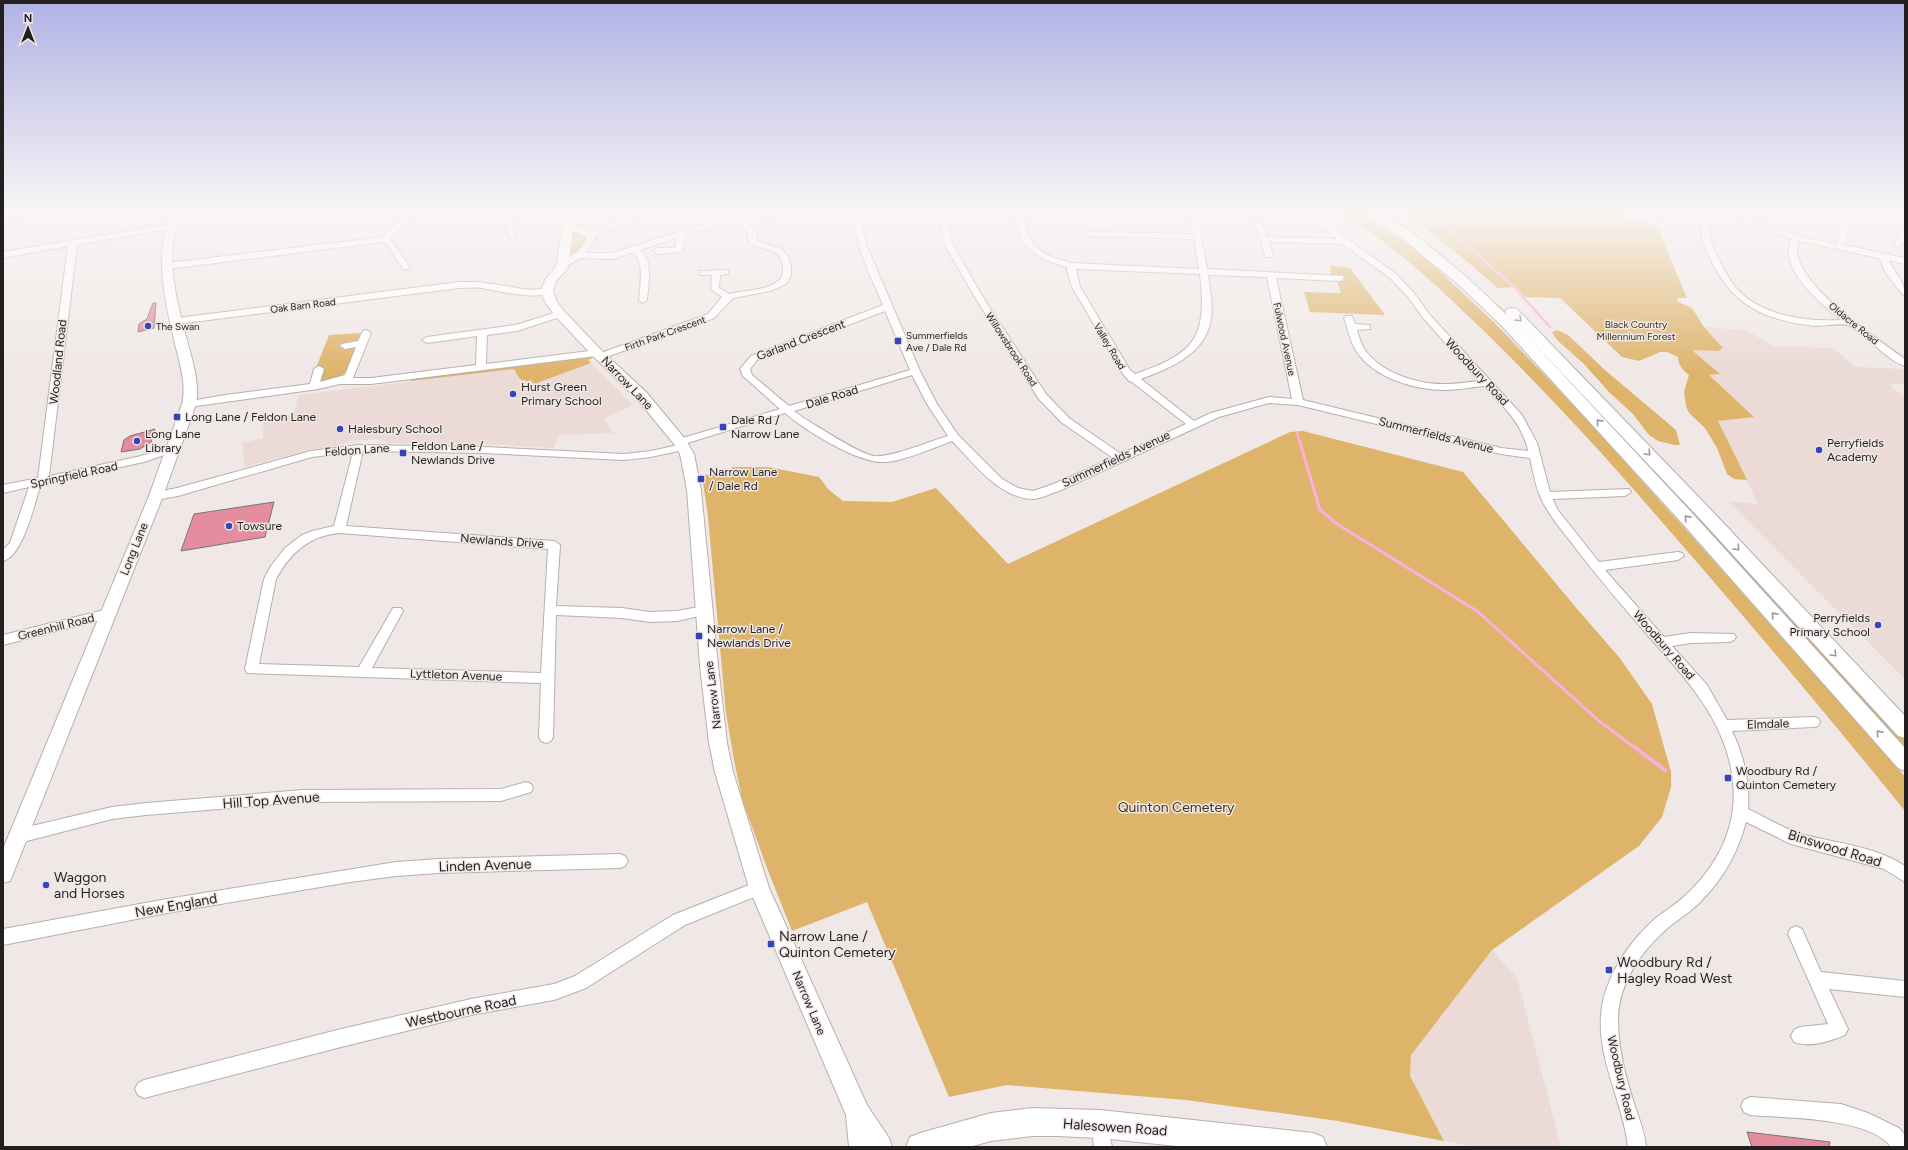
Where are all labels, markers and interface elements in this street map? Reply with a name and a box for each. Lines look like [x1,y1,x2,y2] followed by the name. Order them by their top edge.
[8,8,48,48] north arrow
[24,12,32,25] text: N
[270,295,337,316] street label: Oak Barn Road
[1826,299,1881,348] street label: Oldacre Road
[1270,301,1299,377] street label: Fulwood Avenue
[983,310,1040,389] street label: Willowsbrook Road
[623,313,708,354] street label: Firth Park Crescent
[1515,314,1522,321] one-way arrow
[755,316,848,363] street label: Garland Crescent
[1596,318,1676,343] park label: Black Country Millennium Forest
[47,319,69,405] street label: Woodland Road
[156,320,200,333] place label: The Swan
[143,321,153,331] marker: The Swan
[1091,321,1129,372] street label: Valley Road
[906,329,968,354] place label: Summerfields Ave / Dale Rd
[893,336,903,346] marker: Summerfields Ave / Dale Rd
[1442,336,1512,408] street label: Woodbury Road
[598,354,656,413] street label: Narrow Lane
[521,380,602,408] place label: Hurst Green Primary School
[804,382,860,412] street label: Dale Road
[508,389,518,399] marker: Hurst Green Primary School
[185,410,316,424] place label: Long Lane / Feldon Lane
[172,412,182,422] marker: Long Lane / Feldon Lane
[731,413,800,441] place label: Dale Rd / Narrow Lane
[1377,414,1495,456] street label: Summerfields Avenue
[1597,419,1604,427] one-way arrow
[348,422,442,436] place label: Halesbury School
[718,422,728,432] marker: Dale Rd / Narrow Lane
[335,424,345,434] marker: Halesbury School
[145,427,201,455] place label: Long Lane Library
[1060,428,1173,490] street label: Summerfields Avenue
[132,436,142,446] marker: Long Lane Library
[1827,436,1884,464] place label: Perryfields Academy
[411,439,495,467] place label: Feldon Lane / Newlands Drive
[324,441,390,459] street label: Feldon Lane
[1814,445,1824,455] marker: Perryfields Academy
[398,448,408,458] marker: Feldon Lane / Newlands Drive
[1643,448,1651,456] one-way arrow
[29,459,119,491] street label: Springfield Road
[709,465,778,493] place label: Narrow Lane / Dale Rd
[696,474,706,484] marker: Narrow Lane / Dale Rd
[1684,515,1692,523] one-way arrow
[237,519,282,533] place label: Towsure
[117,520,151,577] street label: Long Lane
[224,521,234,531] marker: Towsure
[460,531,545,551] street label: Newlands Drive
[1732,543,1740,551] one-way arrow
[1630,608,1698,682] street label: Woodbury Road
[16,611,96,643] street label: Greenhill Road
[1789,611,1870,639] place label: Perryfields Primary School
[1771,612,1778,620] one-way arrow
[1873,620,1883,630] marker: Perryfields Primary School
[707,622,791,650] place label: Narrow Lane / Newlands Drive
[694,631,704,641] marker: Narrow Lane / Newlands Drive
[1830,649,1837,657] one-way arrow
[702,660,724,730] street label: Narrow Lane
[410,666,503,684] street label: Lyttleton Avenue
[1747,716,1790,732] street label: Elmdale
[1876,730,1884,738] one-way arrow
[1736,764,1837,792] place label: Woodbury Rd / Quinton Cemetery
[1723,773,1733,783] marker: Woodbury Rd / Quinton Cemetery
[222,789,321,812] street label: Hill Top Avenue
[1118,799,1235,816] park label: Quinton Cemetery
[1786,826,1884,871] street label: Binswood Road
[438,855,532,876] street label: Linden Avenue
[54,869,125,902] place label: Waggon and Horses
[41,880,51,890] marker: Waggon and Horses
[134,890,219,921] street label: New England
[779,928,896,961] place label: Narrow Lane / Quinton Cemetery
[766,939,776,949] marker: Narrow Lane / Quinton Cemetery
[1617,954,1732,987] place label: Woodbury Rd / Hagley Road West
[1604,965,1614,975] marker: Woodbury Rd / Hagley Road West
[789,969,829,1038] street label: Narrow Lane
[404,991,518,1031] street label: Westbourne Road
[1604,1034,1638,1122] street label: Woodbury Road
[1062,1115,1168,1140] street label: Halesowen Road

